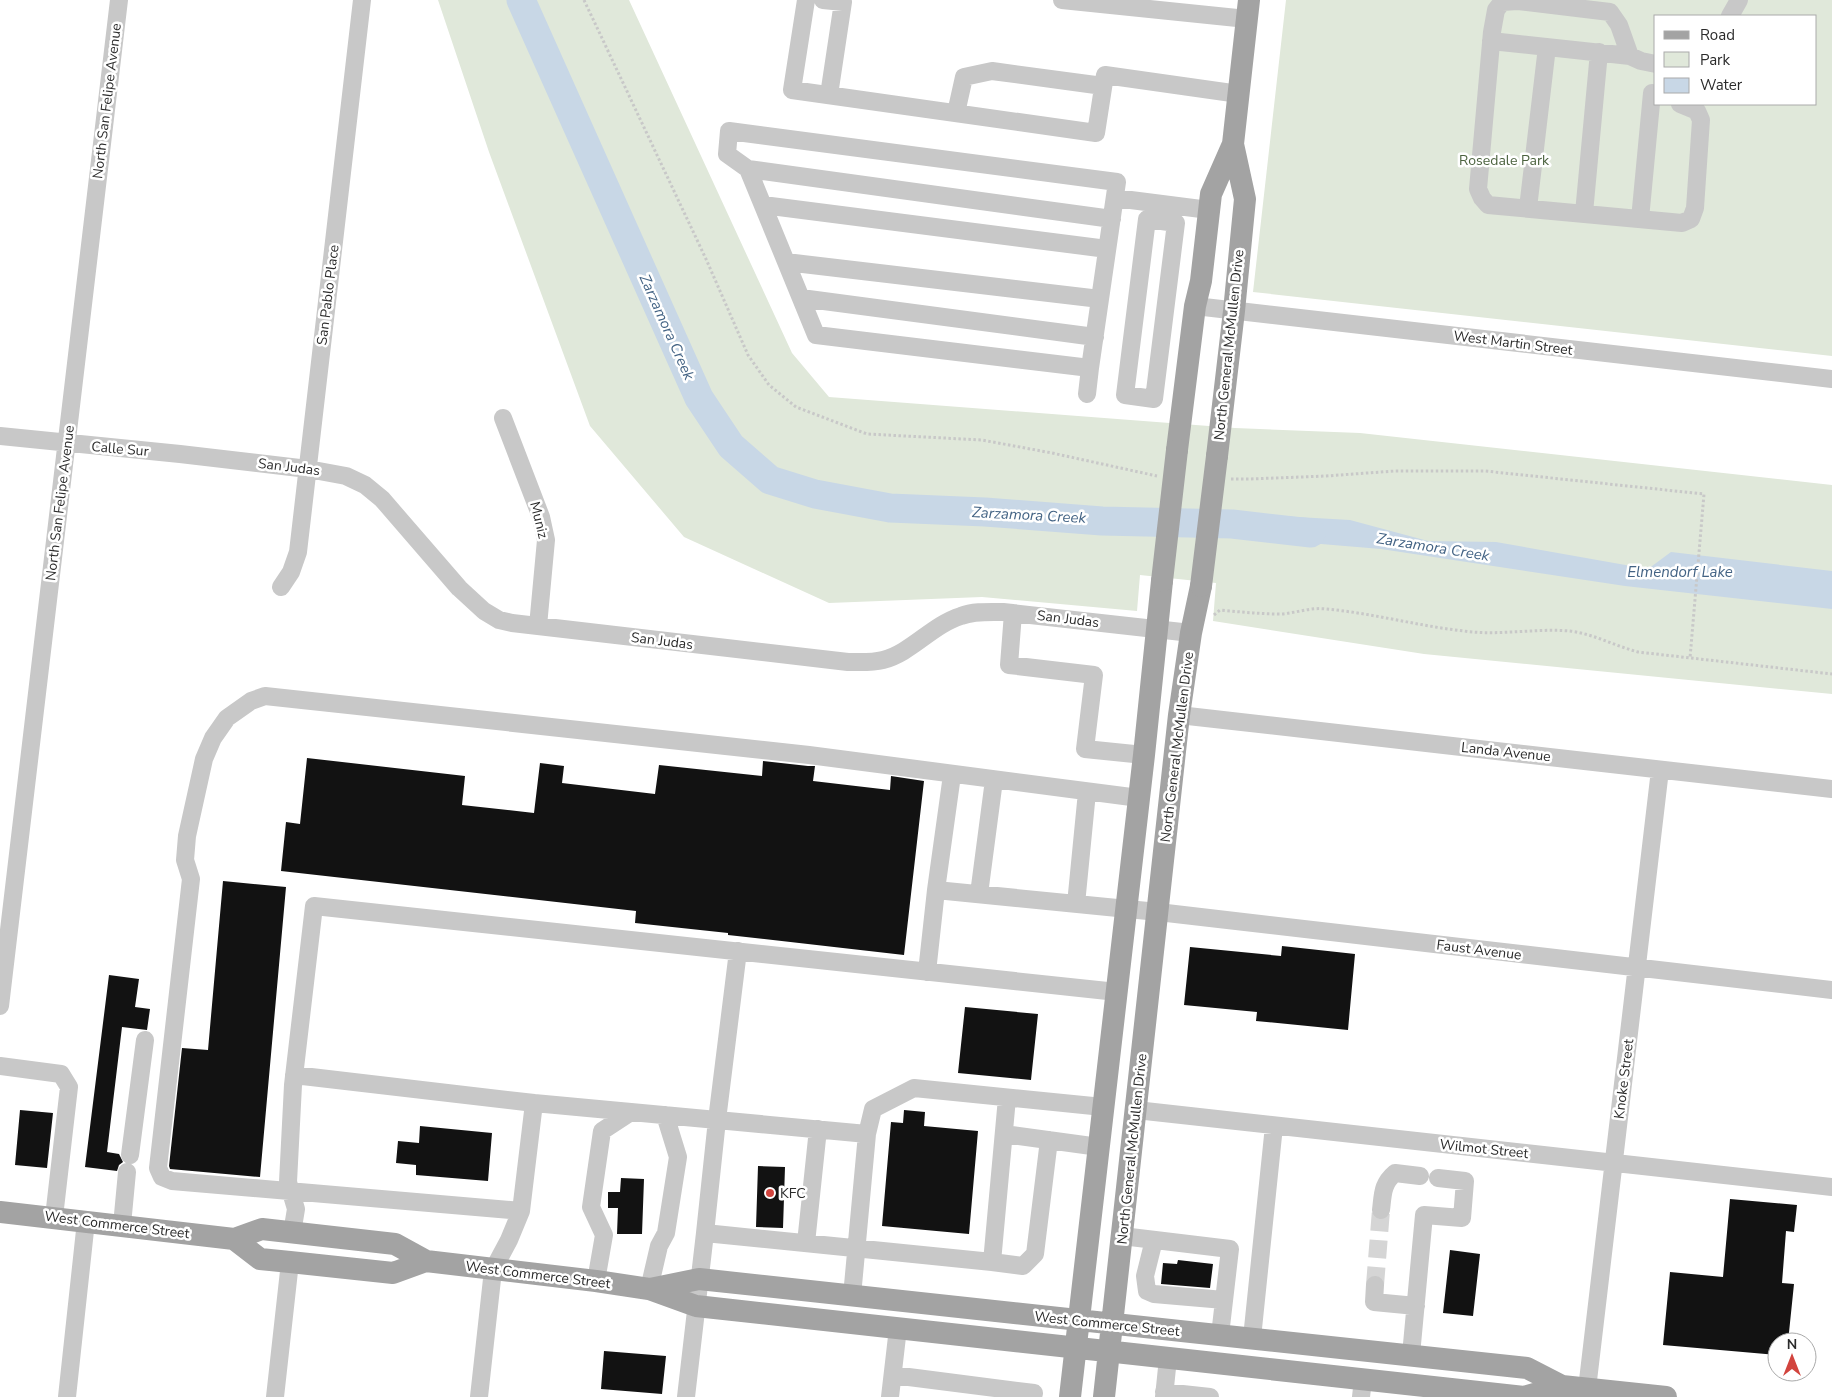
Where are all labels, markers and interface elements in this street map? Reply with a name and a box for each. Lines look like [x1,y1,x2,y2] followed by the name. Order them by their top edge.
[1654,15,1817,105] legend
[88,22,126,180] street label: North San Felipe Avenue
[1700,25,1735,45] text: Road
[1700,50,1730,70] text: Park
[1700,75,1743,95] text: Water
[1459,151,1550,170] park label: Rosedale Park
[312,244,344,346] street label: San Pablo Place
[1210,249,1248,441] street label: North General McMullen Drive
[635,271,700,384] water label: Zarzamora Creek
[1452,326,1574,360] street label: West Martin Street
[41,424,79,582] street label: North San Felipe Avenue
[91,437,149,461] street label: Calle Sur
[257,454,321,480] street label: San Judas
[525,500,553,541] street label: Muniz
[972,502,1087,528] water label: Zarzamora Creek
[1375,528,1491,566] water label: Zarzamora Creek
[1627,562,1733,582] water label: Elmendorf Lake
[1036,606,1100,632] street label: San Judas
[630,628,694,654] street label: San Judas
[1156,651,1198,843] street label: North General McMullen Drive
[1460,738,1552,766] street label: Landa Avenue
[1435,935,1523,965] street label: Faust Avenue
[1610,1038,1638,1120] street label: Knoke Street
[1113,1053,1151,1245] street label: North General McMullen Drive
[1439,1135,1529,1163] street label: Wilmot Street
[780,1184,806,1203] place label: KFC
[764,1187,776,1199] marker: KFC
[43,1207,191,1243] street label: West Commerce Street
[464,1257,612,1293] street label: West Commerce Street
[1033,1307,1181,1341] street label: West Commerce Street
[1767,1332,1817,1382] north arrow
[1787,1335,1797,1354] text: N

